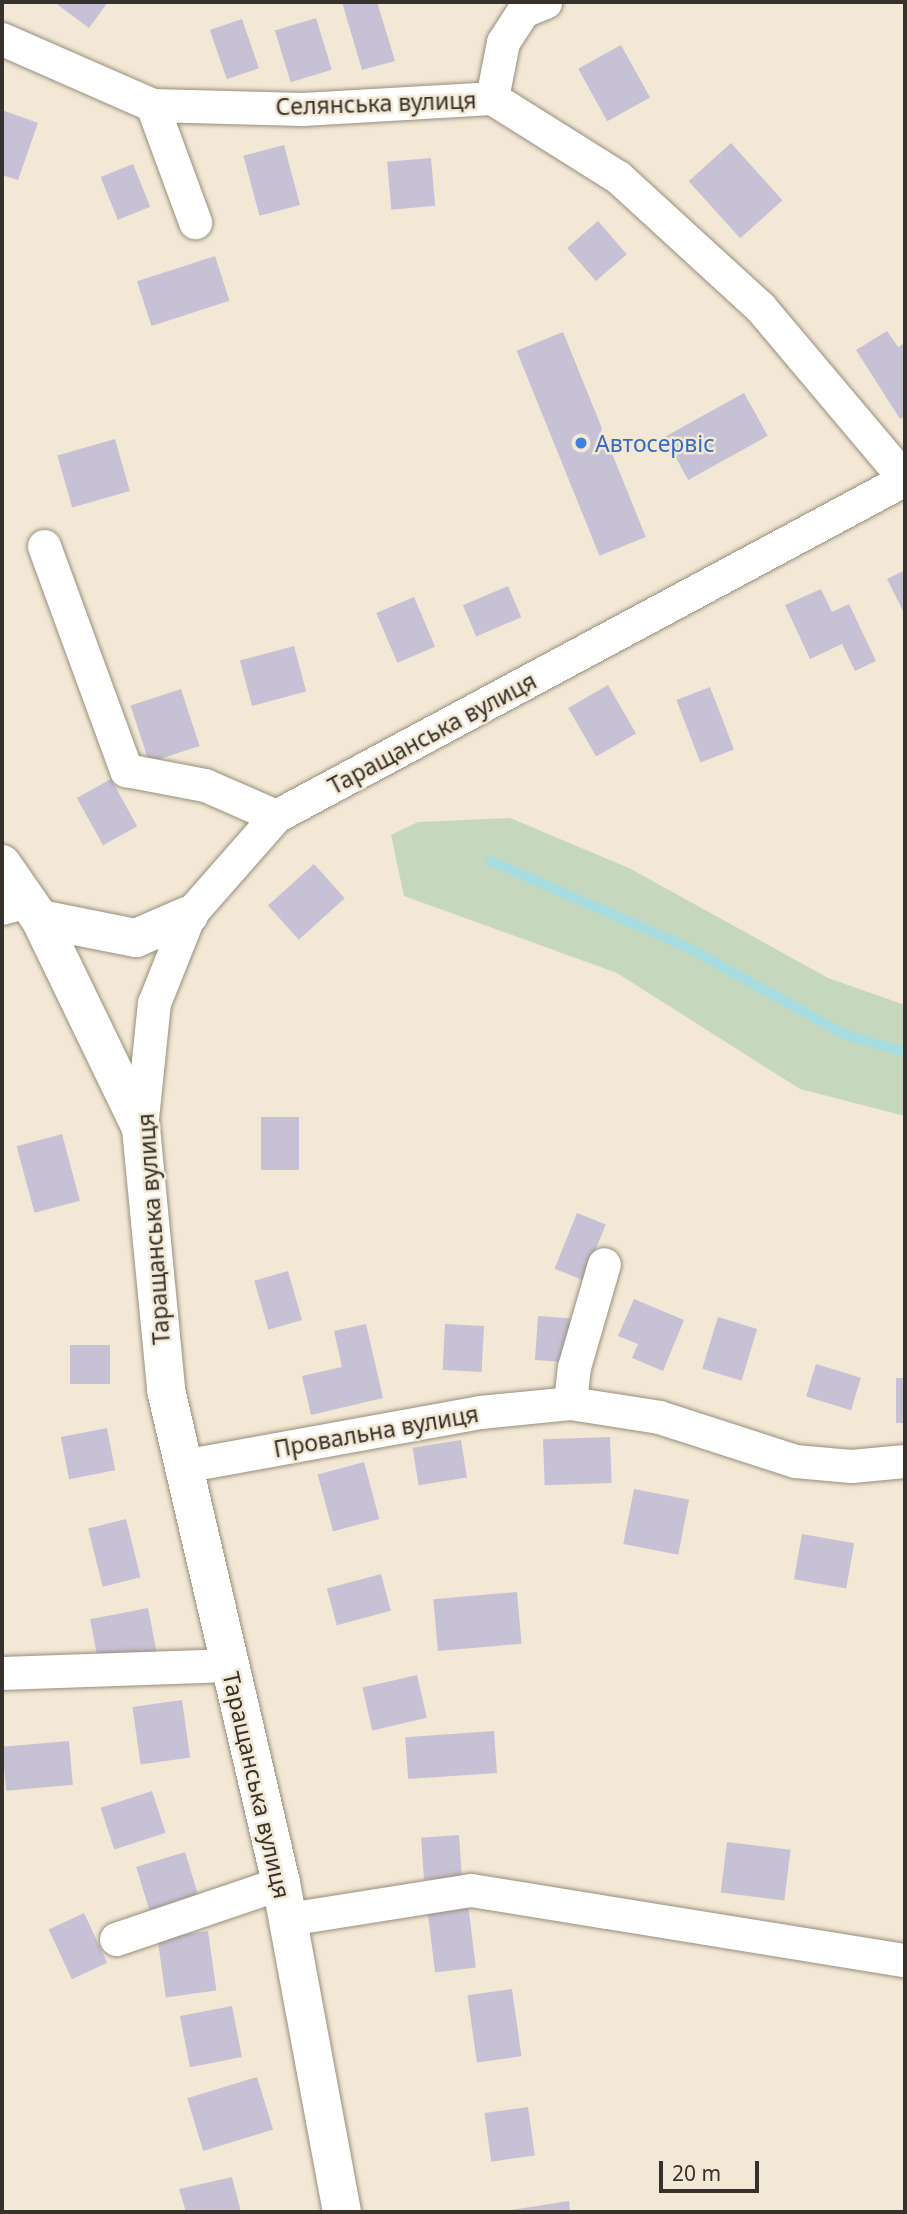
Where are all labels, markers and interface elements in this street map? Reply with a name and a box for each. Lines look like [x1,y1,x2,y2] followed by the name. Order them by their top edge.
[275,86,477,120] street label: Селянська вулиця
[595,429,715,457] place label: Автосервіс
[573,435,589,451] marker: Автосервіс
[323,666,541,800] street label: Таращанська вулиця
[131,1112,175,1346] street label: Таращанська вулиця
[271,1399,481,1463] street label: Провальна вулиця
[217,1669,297,1901] street label: Таращанська вулиця
[662,2148,762,2192] scale bar
[672,2159,721,2187] text: 20 m

